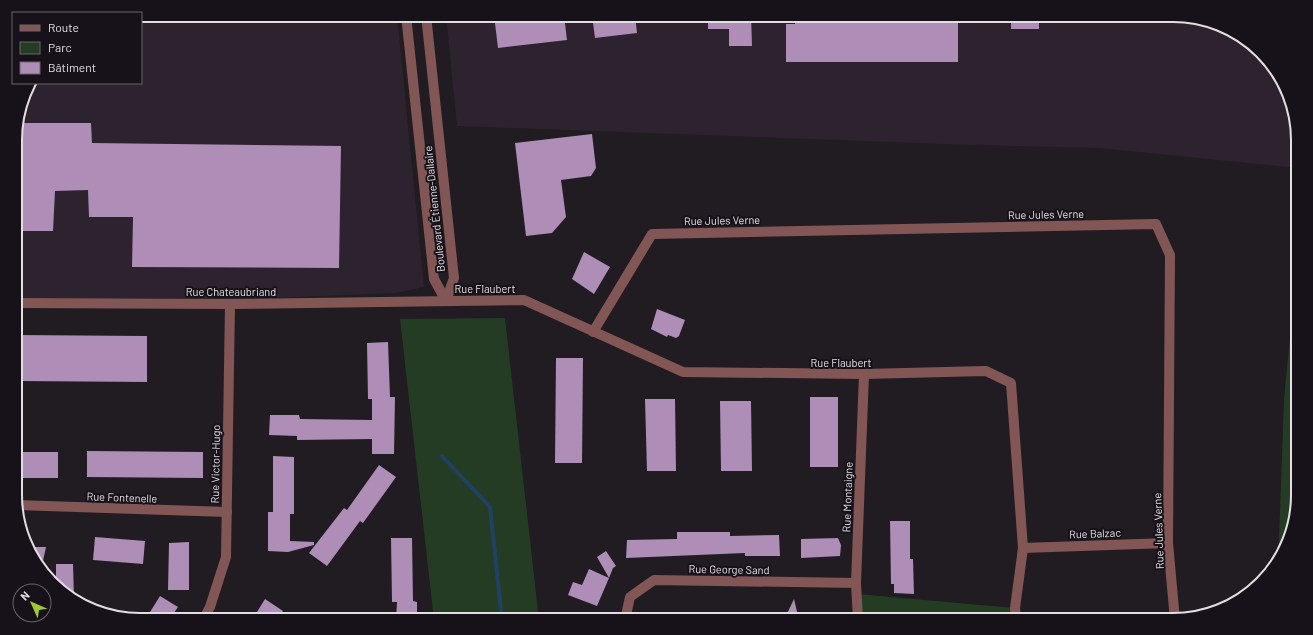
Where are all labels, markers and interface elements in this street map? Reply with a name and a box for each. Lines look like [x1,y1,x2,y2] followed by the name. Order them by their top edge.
[12,12,142,84] legend
[48,20,79,34] text: Route
[48,40,72,54] text: Parc
[48,60,96,74] text: Bâtiment
[421,145,447,273] street label: Boulevard Étienne-Dallaire
[1008,207,1084,221] street label: Rue Jules Verne
[684,213,760,227] street label: Rue Jules Verne
[455,282,515,295] street label: Rue Flaubert
[186,285,276,298] street label: Rue Chateaubriand
[811,356,871,369] street label: Rue Flaubert
[208,424,222,504] street label: Rue Victor-Hugo
[839,461,855,532] street label: Rue Montaigne
[86,489,158,505] street label: Rue Fontenelle
[1150,493,1166,569] street label: Rue Jules Verne
[1069,526,1121,540] street label: Rue Balzac
[688,562,770,576] street label: Rue George Sand
[12,583,52,623] north arrow
[17,588,32,603] text: N

